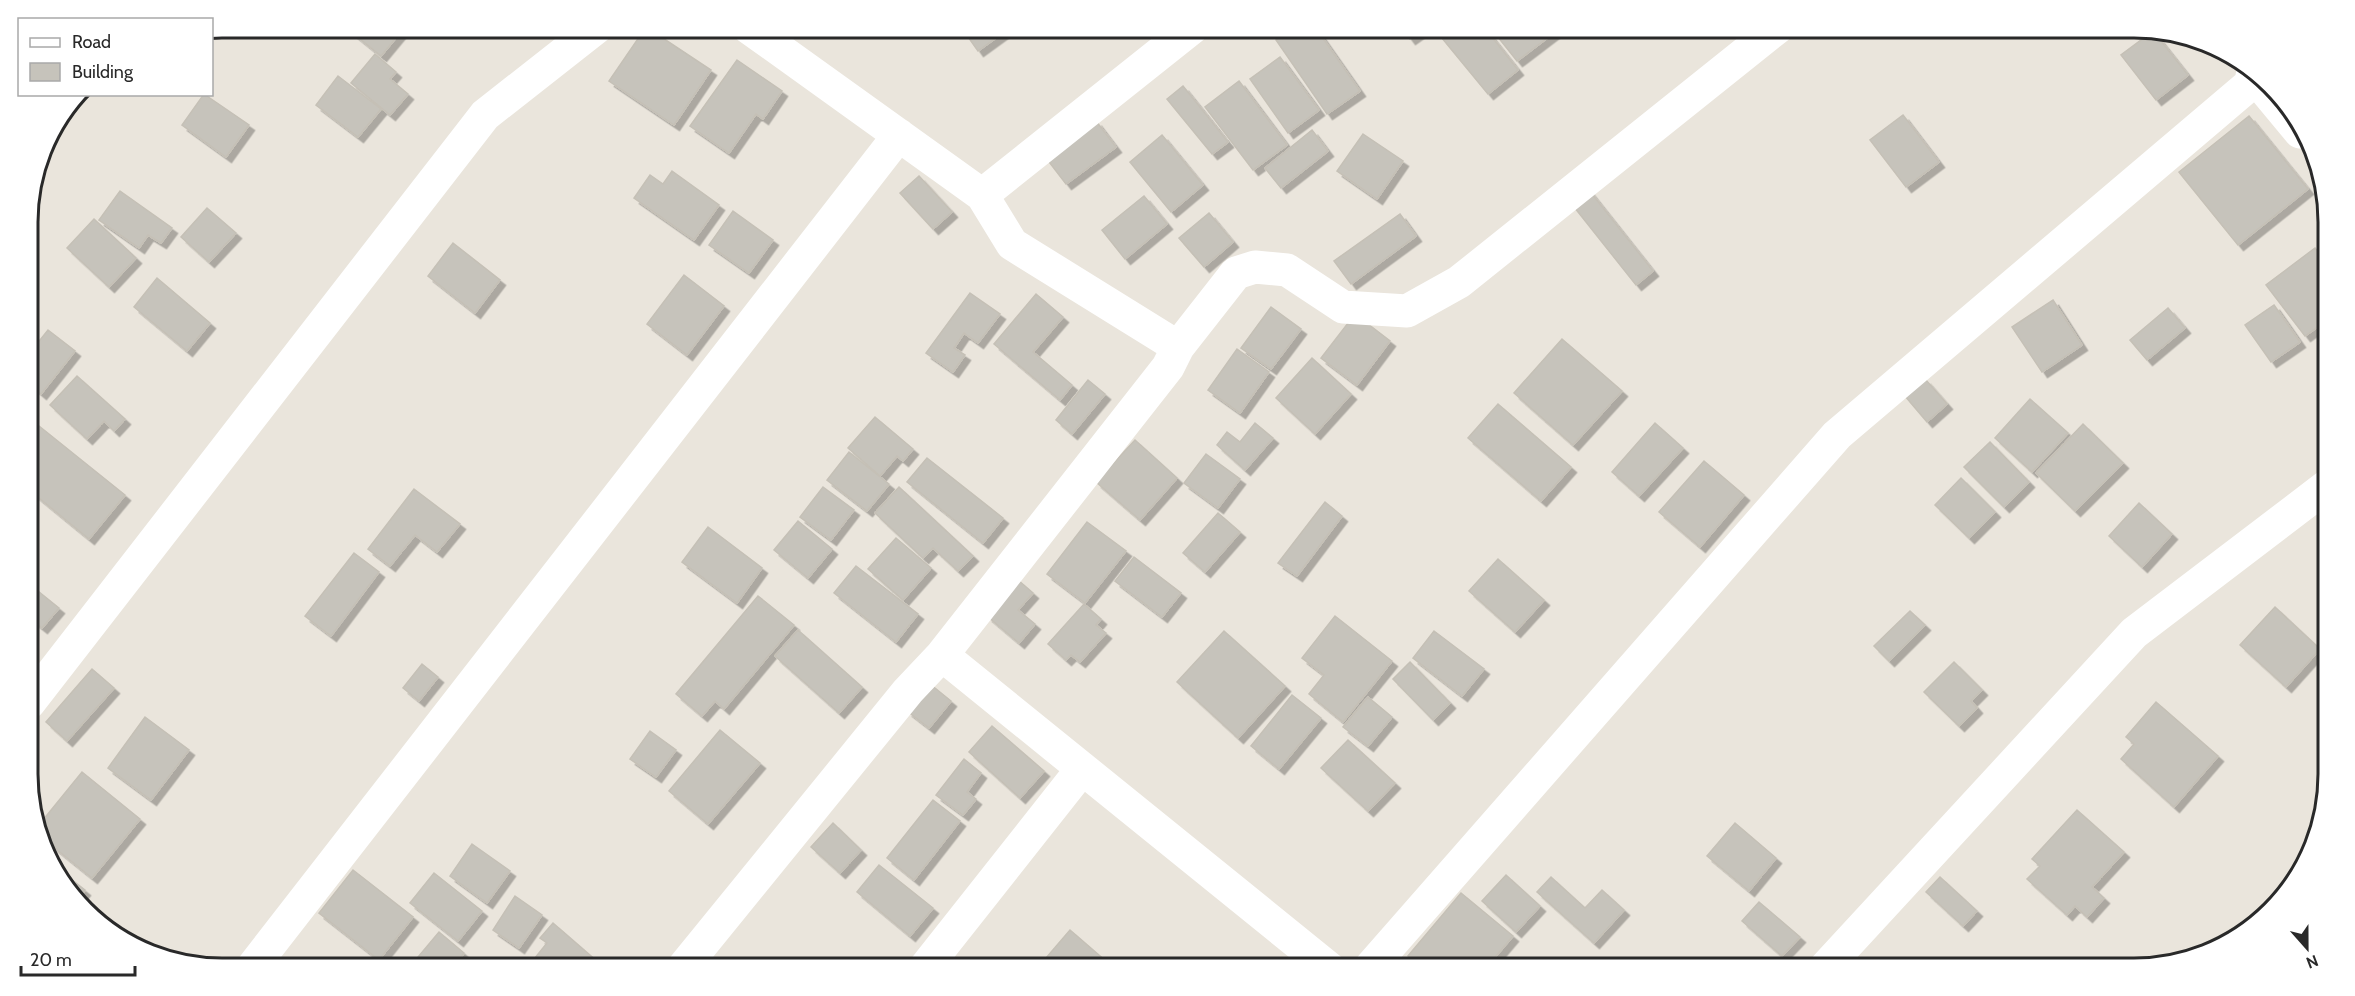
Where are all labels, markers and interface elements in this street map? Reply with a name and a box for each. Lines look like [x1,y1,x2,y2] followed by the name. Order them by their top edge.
[18,18,213,96] legend
[72,31,111,53] text: Road
[72,61,134,83] text: Building
[2277,918,2337,978] north arrow
[21,939,135,977] scale bar
[30,949,72,971] text: 20 m
[2304,951,2321,972] text: N

